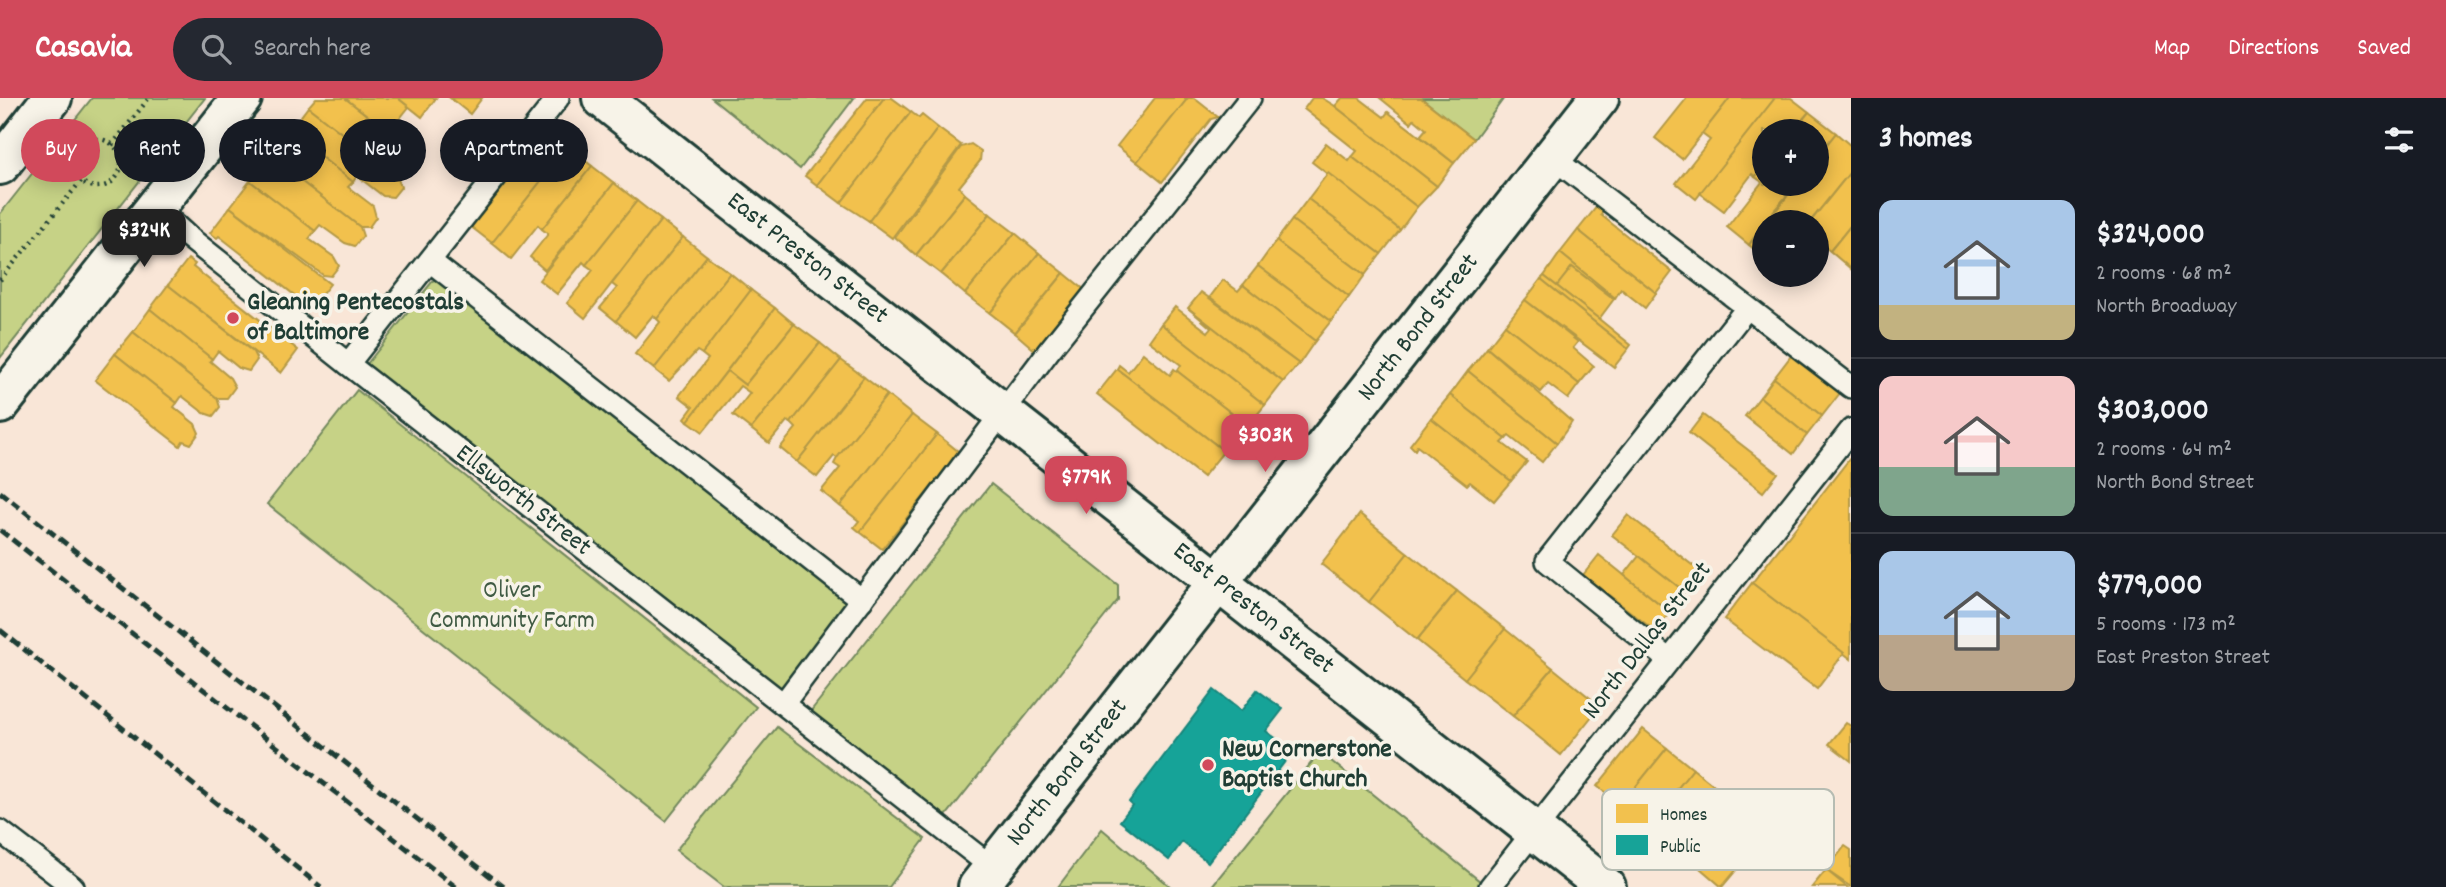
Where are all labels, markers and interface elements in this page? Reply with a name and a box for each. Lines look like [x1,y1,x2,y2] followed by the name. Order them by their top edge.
[173,18,663,81] search box
[35,26,131,73] text: Casavia
[197,30,235,68] icon: search
[253,31,371,68] text: Search here
[2154,32,2190,66] text: Map
[2228,32,2319,66] text: Directions
[2357,32,2411,66] text: Saved
[21,119,100,182] chip: Buy
[114,119,205,182] chip: Rent
[219,119,326,182] chip: Filters
[340,119,426,182] chip: New
[440,119,588,182] chip: Apartment
[1752,119,1829,287] map controls
[1752,119,1829,196] button: +
[1879,119,1973,162] text: 3 homes
[2380,121,2418,159] icon: filters
[718,184,896,334] street label: East Preston Street
[95,209,193,269] pin: $324K
[1752,210,1829,287] button: −
[118,215,170,248] text: $324K
[2096,215,2205,258] text: $324,000
[1935,228,2019,312] icon: home
[1349,246,1489,410] street label: North Bond Street
[2096,258,2232,291] text: 2 rooms · 68 m²
[247,285,464,352] place label: Gleaning Pentecostals of Baltimore
[2096,291,2237,324] text: North Broadway
[225,310,241,326] marker: Gleaning Pentecostals of Baltimore
[2096,391,2209,434] text: $303,000
[1935,404,2019,488] icon: home
[1216,414,1314,474] pin: $303K
[1237,420,1293,453] text: $303K
[2096,434,2232,467] text: 2 rooms · 64 m²
[447,436,599,566] street label: Ellsworth Street
[1037,456,1135,516] pin: $779K
[1061,462,1111,495] text: $779K
[2096,467,2254,500] text: North Bond Street
[1164,534,1342,684] street label: East Preston Street
[1574,554,1722,728] street label: North Dallas Street
[2096,566,2203,609] text: $779,000
[429,573,595,640] park label: Oliver Community Farm
[1935,579,2019,663] icon: home
[2096,609,2236,642] text: 5 rooms · 173 m²
[2096,642,2270,675] text: East Preston Street
[998,691,1138,855] street label: North Bond Street
[1222,732,1392,799] place label: New Cornerstone Baptist Church
[1200,757,1216,773] marker: New Cornerstone Baptist Church
[1602,789,1834,870] legend
[1660,803,1708,830] text: Homes
[1660,835,1701,862] text: Public

